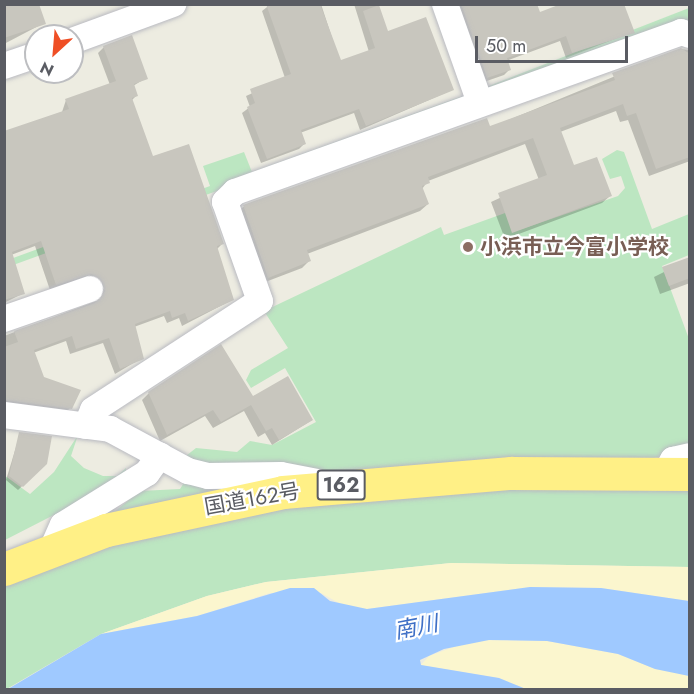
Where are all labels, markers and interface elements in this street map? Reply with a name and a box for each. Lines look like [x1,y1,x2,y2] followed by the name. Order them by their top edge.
[24,24,84,84] north arrow
[478,24,631,62] scale bar
[486,33,526,59] text: 50 m
[36,56,58,82] text: N
[480,234,669,260] place label: 小浜市立今富小学校
[461,240,475,254] marker: 小浜市立今富小学校
[316,468,366,502] road number: 162
[202,478,302,520] street label: 国道162号
[392,610,440,644] water label: 南川

